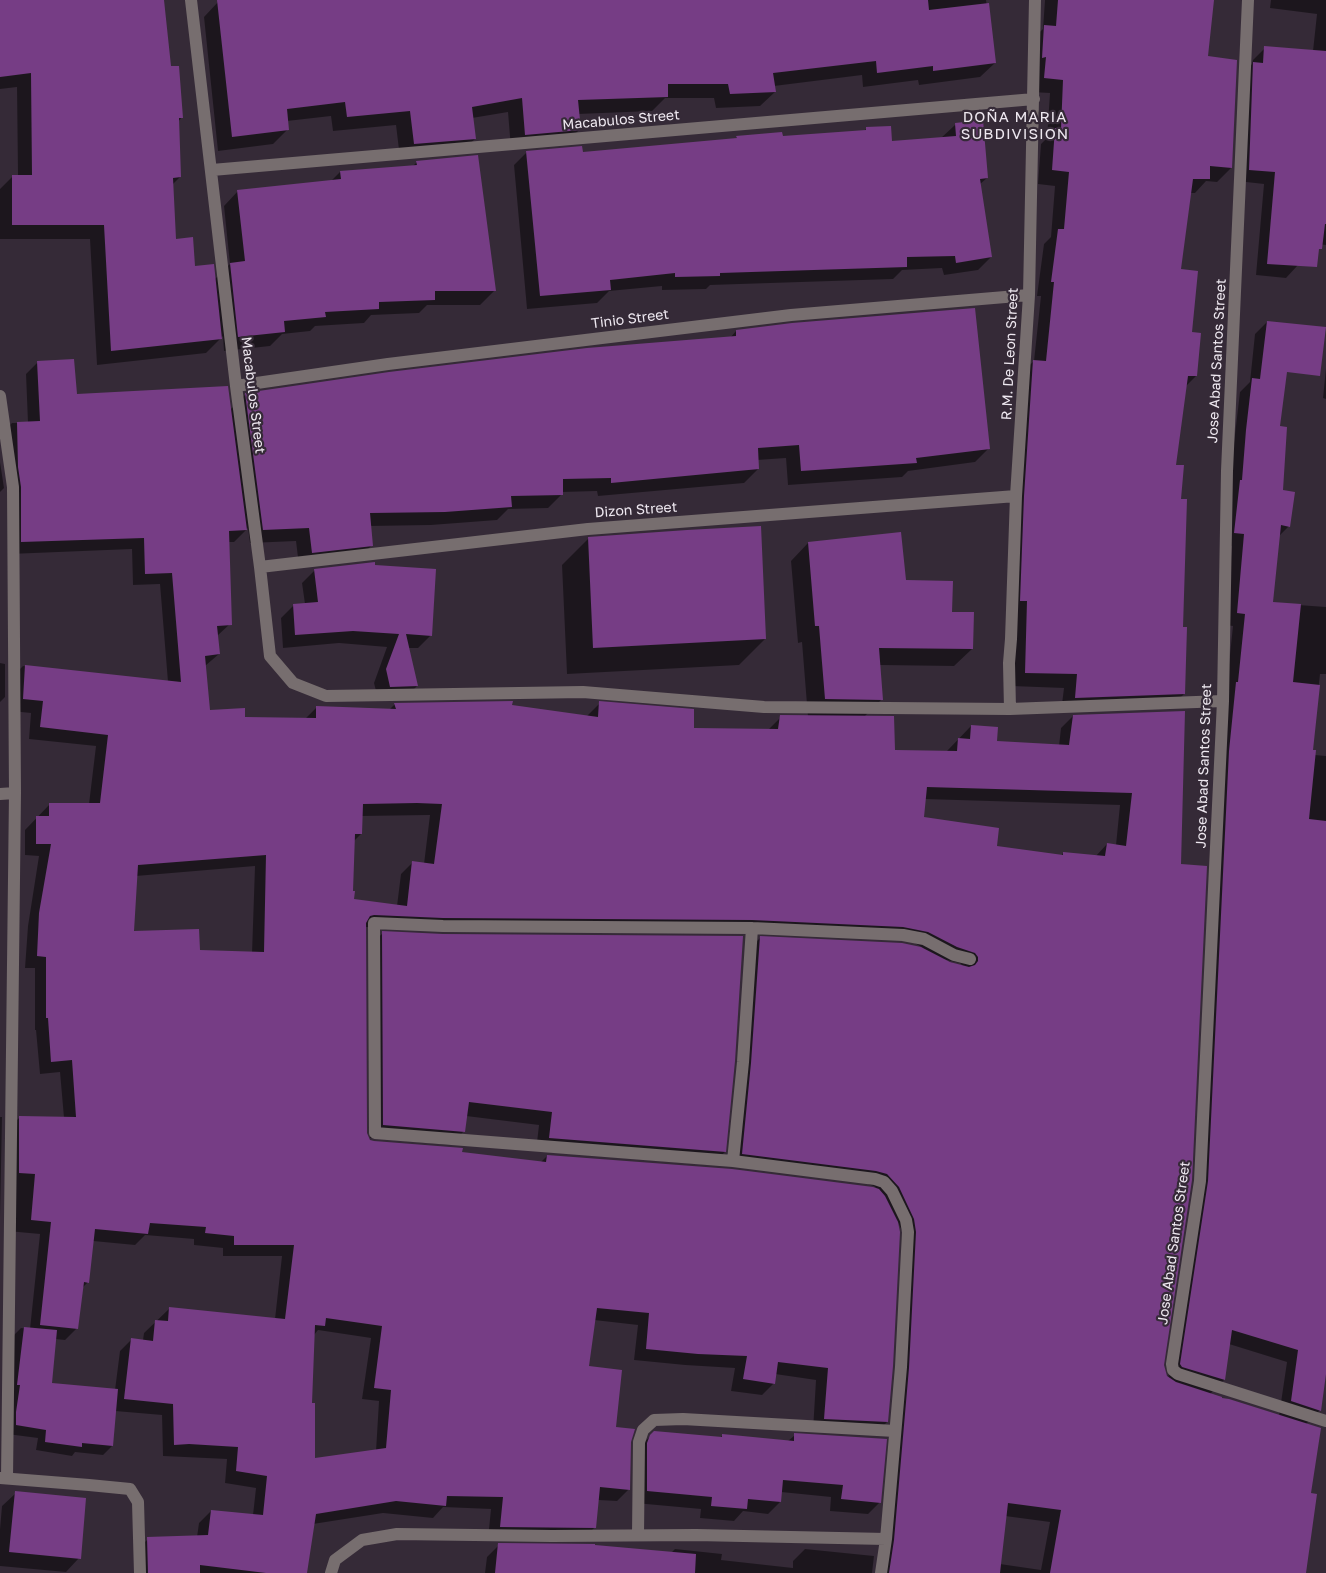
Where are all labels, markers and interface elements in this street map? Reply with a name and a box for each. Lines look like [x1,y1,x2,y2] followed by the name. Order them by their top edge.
[562,107,680,133] street label: Macabulos Street
[959,108,1071,143] district label: DOÑA MARIA SUBDIVISION
[1204,278,1230,444] street label: Jose Abad Santos Street
[998,287,1022,421] street label: R.M. De Leon Street
[590,306,670,332] street label: Tinio Street
[237,336,269,454] street label: Macabulos Street
[594,499,678,521] street label: Dizon Street
[1193,683,1215,849] street label: Jose Abad Santos Street
[1154,1160,1194,1326] street label: Jose Abad Santos Street

